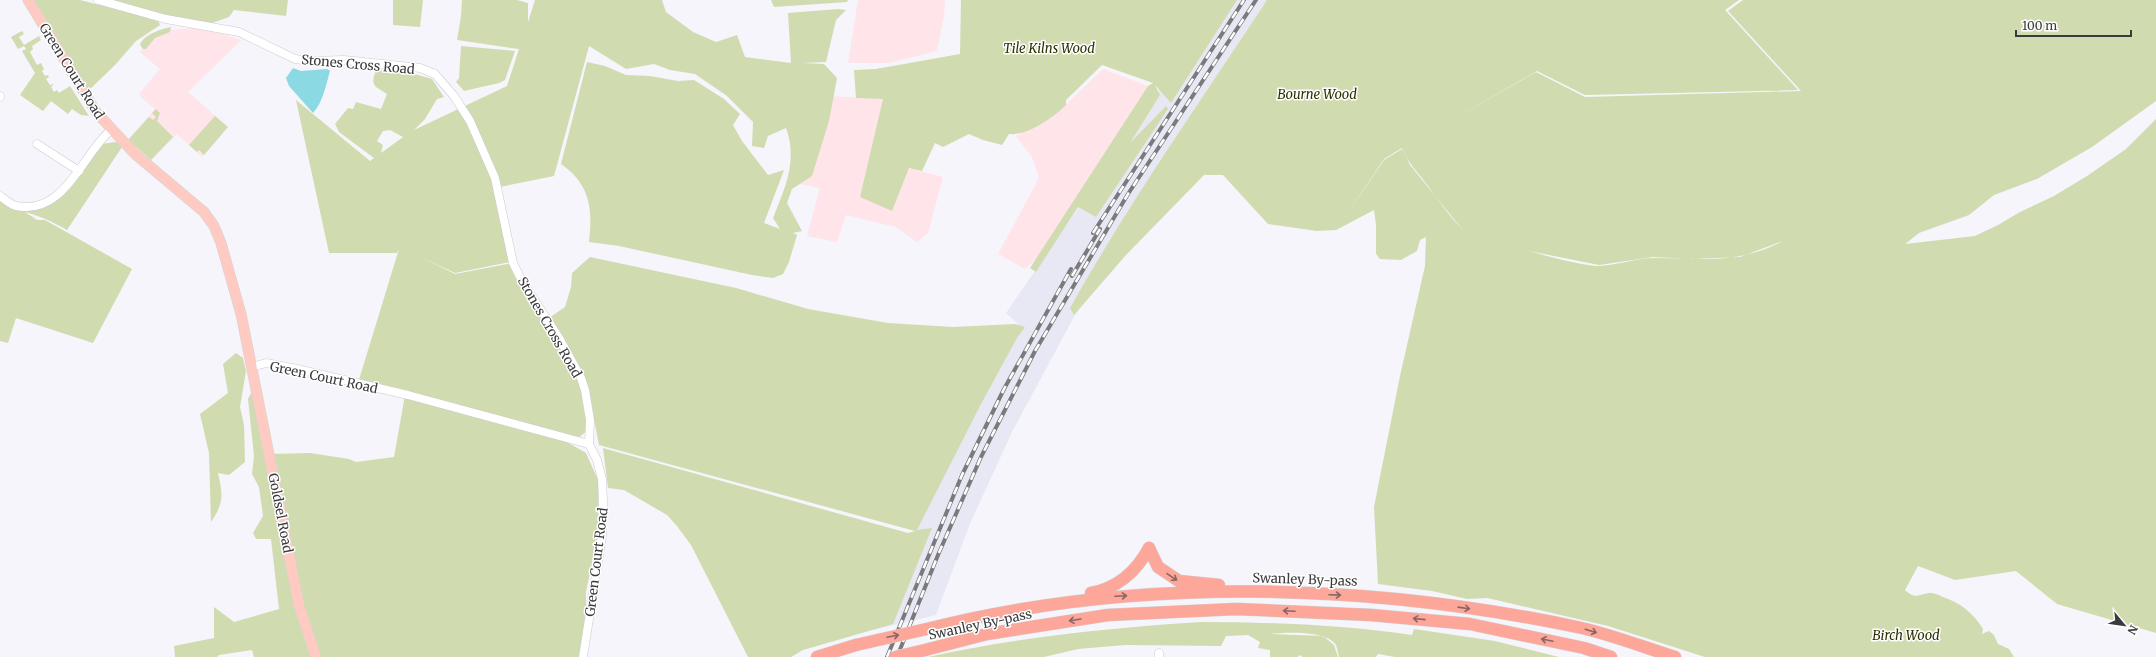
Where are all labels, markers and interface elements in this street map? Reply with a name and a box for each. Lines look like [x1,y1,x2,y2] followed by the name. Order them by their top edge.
[2016,12,2131,38] scale bar
[2022,18,2057,33] text: 100 m
[35,20,108,122] street label: Green Court Road
[1003,40,1095,57] park label: Tile Kilns Wood
[301,51,416,78] street label: Stones Cross Road
[1277,86,1357,103] park label: Bourne Wood
[514,274,585,381] street label: Stones Cross Road
[268,358,380,397] street label: Green Court Road
[264,472,297,555] street label: Goldsel Road
[581,506,612,618] street label: Green Court Road
[1252,569,1358,590] street label: Swanley By-pass
[1167,573,1178,581] one-way arrow
[1328,591,1341,598] one-way arrow
[1114,593,1127,600] one-way arrow
[1457,604,1470,612] one-way arrow
[927,605,1033,644] street label: Swanley By-pass
[2104,605,2144,645] north arrow
[1283,607,1296,615] one-way arrow
[1069,616,1082,624] one-way arrow
[1413,616,1426,623] one-way arrow
[2124,623,2141,637] text: N
[1872,627,1940,644] park label: Birch Wood
[1585,628,1598,635] one-way arrow
[886,632,899,640] one-way arrow
[1540,636,1553,644] one-way arrow

